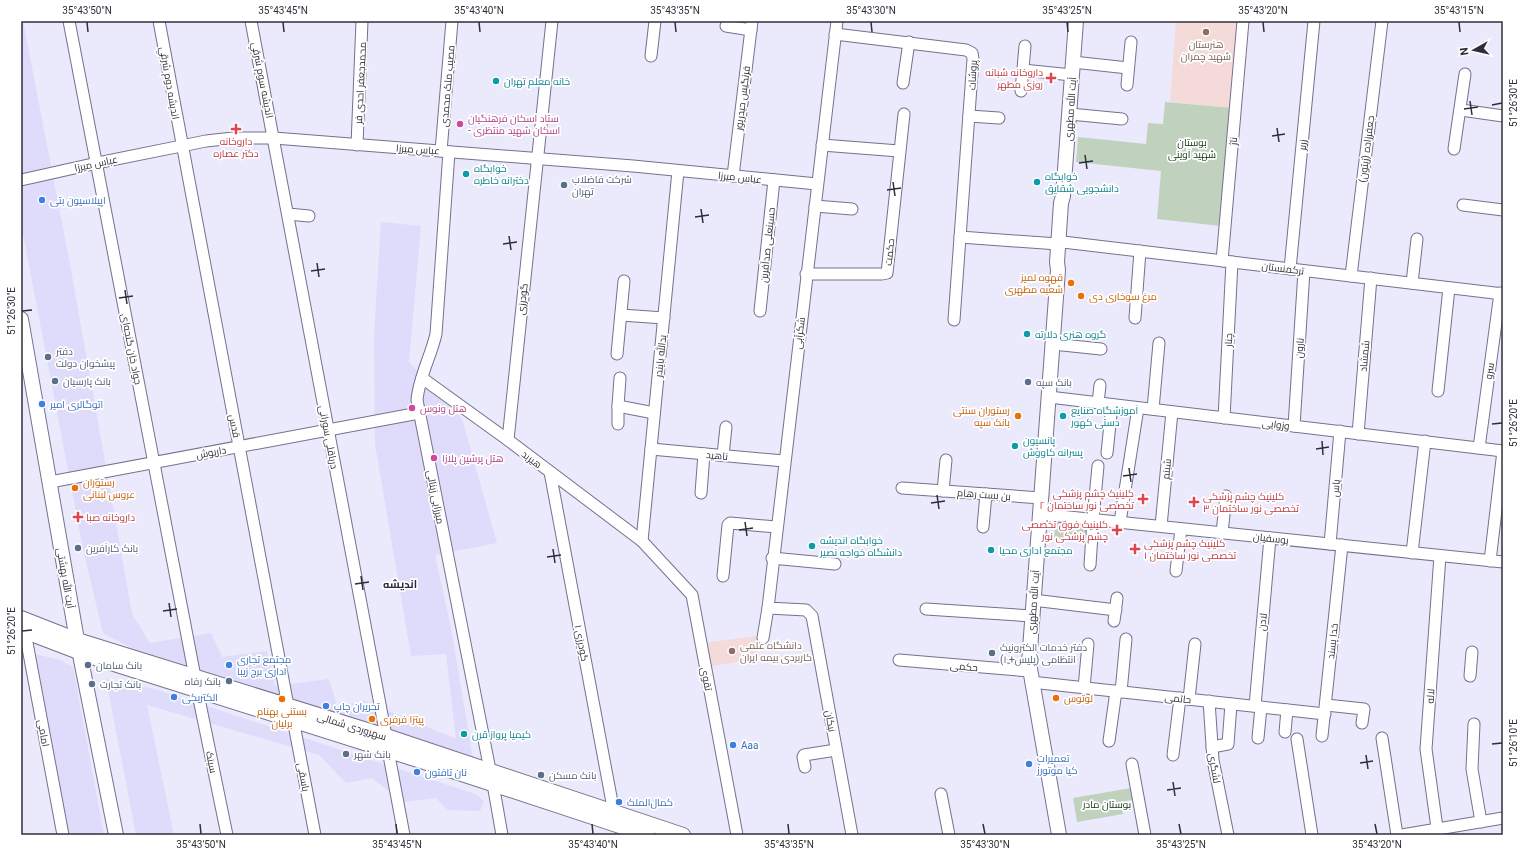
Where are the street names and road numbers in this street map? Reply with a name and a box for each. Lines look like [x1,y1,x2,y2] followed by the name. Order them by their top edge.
[248,41,275,119] street label: اندیشه سوم شرقي
[353,42,369,126] street label: محمدجعفر احدی فر
[438,45,458,128] street label: مصیب ملک محمدی
[156,46,181,120] street label: انديشه دوم شرقي
[966,59,980,90] street label: پروشات
[733,65,753,132] street label: فرنگیس حیدرپور
[1061,76,1079,142] street label: آیت الله مطهری
[1357,115,1377,183] street label: جعفرزاده (زیتون)
[1228,136,1239,147] street label: ناژ
[1296,139,1309,152] street label: زریر
[396,142,440,158] street label: عباس میرزا
[73,154,119,174] street label: عباس میرزا
[717,170,763,186] street label: عباس میرزا
[758,207,778,283] street label: حسینعلی صدآفرین
[883,238,896,266] street label: حکمت
[1261,260,1305,278] street label: ترکمنستان
[515,283,531,315] street label: گودرزی
[118,313,144,386] street label: جواد خان گنجه‌ای
[792,316,808,350] street label: شکرآبی
[1223,333,1235,348] street label: چنار
[651,334,668,379] street label: یدالله بایندر
[1293,337,1307,359] street label: نارون
[1358,340,1371,372] street label: شمشاد
[1483,362,1496,380] street label: سرو
[316,404,340,470] street label: دریاقلی سورانی
[226,413,242,439] street label: قدس
[1261,417,1290,433] street label: وزوایی
[195,444,228,462] street label: داریوش
[520,448,544,470] street label: هیربد
[706,449,728,462] street label: ناهید
[1160,458,1175,480] street label: شبنم
[424,469,446,525] street label: میرزایی زینالی
[1329,478,1343,497] street label: یاس
[957,487,1011,504] street label: بن بست رهام
[1253,531,1290,547] street label: یوسفیان
[54,547,78,610] street label: آیت الله بهشتی
[1024,569,1042,635] street label: آیت الله مطهری
[1256,613,1270,632] street label: لادن
[1325,623,1341,659] street label: خدا پسند
[572,624,590,663] street label: گودرزی ۱
[950,660,978,674] street label: حکمی
[698,666,714,692] street label: تقوی
[1424,688,1437,704] street label: لاله
[1164,692,1192,706] street label: حاتمی
[822,709,838,733] street label: نیکان
[316,711,388,743] street label: سهروردی شمالی
[35,719,51,748] street label: امامی
[204,750,219,774] street label: سینک
[1205,752,1223,784] street label: لشگری
[294,762,312,793] street label: باسقی

